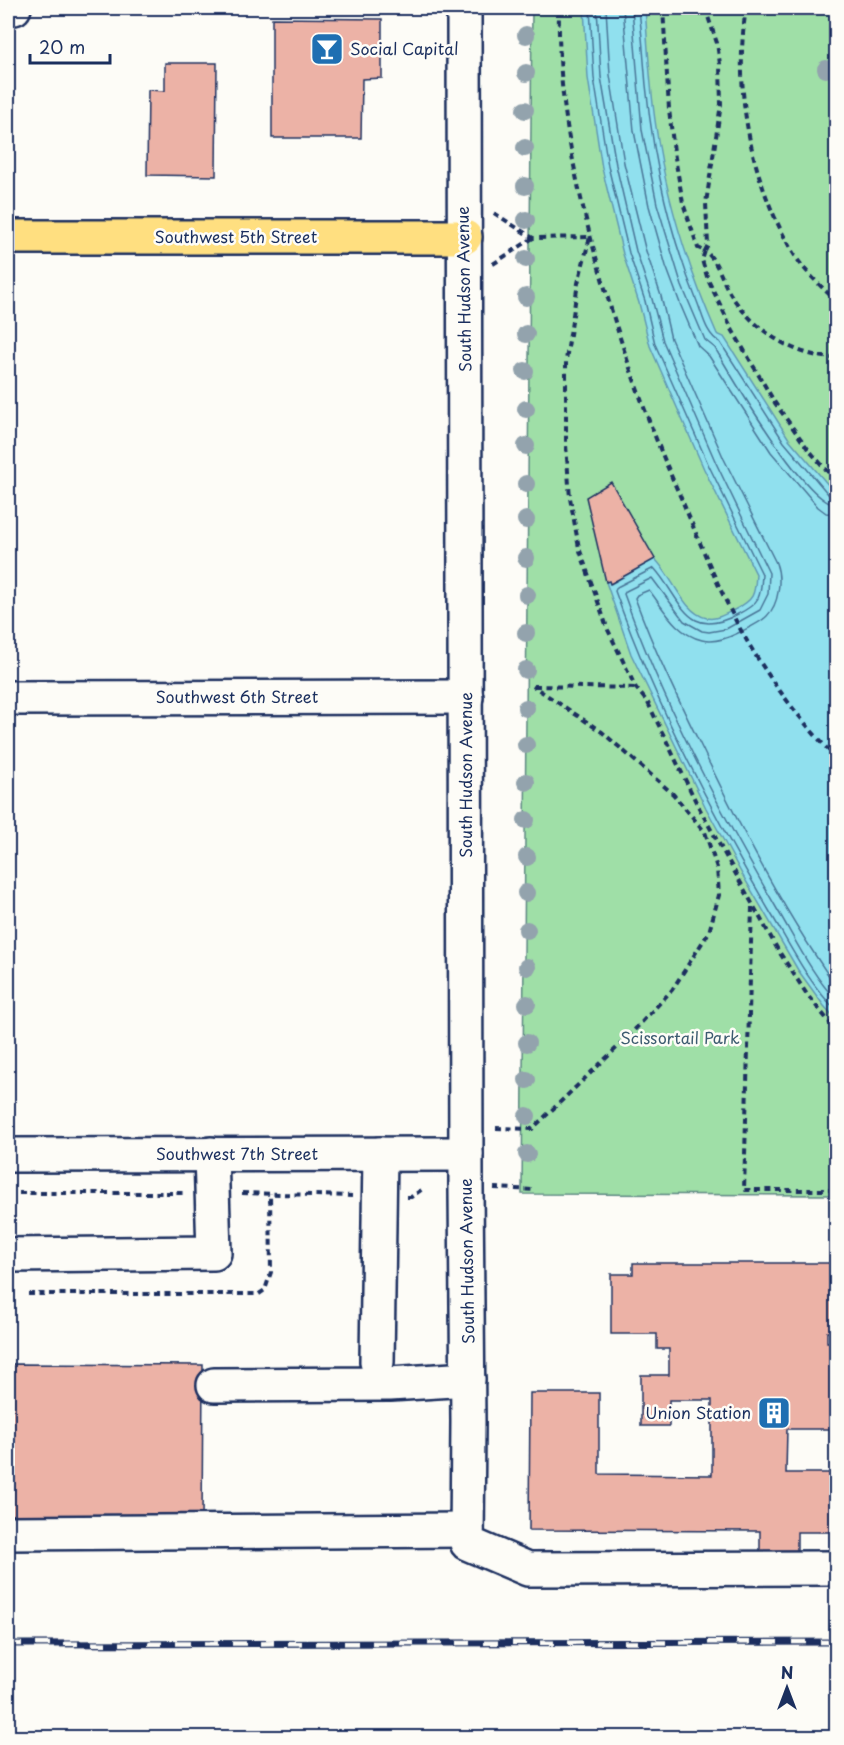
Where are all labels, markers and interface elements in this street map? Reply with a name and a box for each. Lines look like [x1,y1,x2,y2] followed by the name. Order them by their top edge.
[30,27,110,65] scale bar
[309,31,345,67] bar icon: Social Capital
[39,33,85,60] text: 20 m
[350,36,459,60] place label: Social Capital
[450,206,476,372] street label: South Hudson Avenue
[155,224,318,248] street label: Southwest 5th Street
[156,684,319,708] street label: Southwest 6th Street
[453,692,477,858] street label: South Hudson Avenue
[620,1025,740,1049] park label: Scissortail Park
[156,1141,319,1165] street label: Southwest 7th Street
[453,1178,479,1344] street label: South Hudson Avenue
[756,1395,792,1431] building icon: Union Station
[645,1400,751,1424] place label: Union Station
[757,1658,817,1718] north arrow
[781,1660,793,1684] text: N

